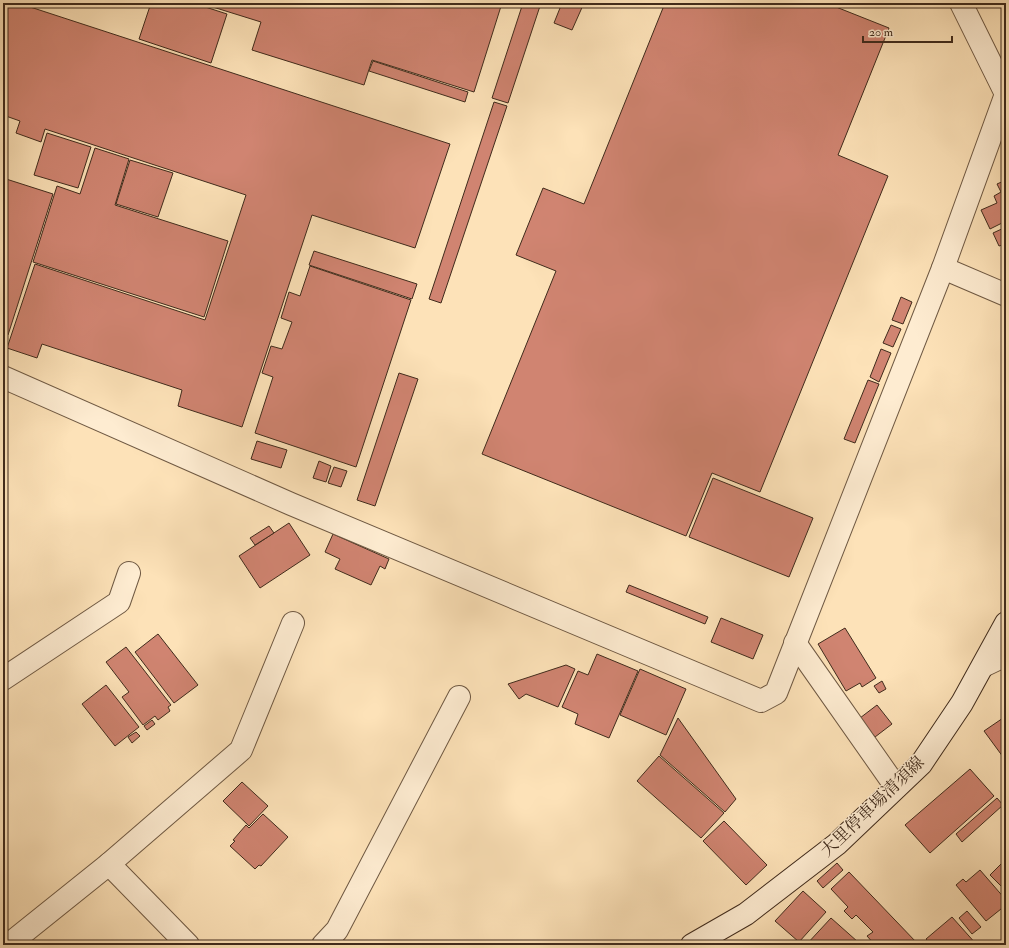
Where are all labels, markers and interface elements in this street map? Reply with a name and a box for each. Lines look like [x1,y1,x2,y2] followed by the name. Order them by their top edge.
[863,18,952,44] scale bar
[869,25,894,40] text: 20 m
[816,752,929,861] street label: 大里停車場清須線

